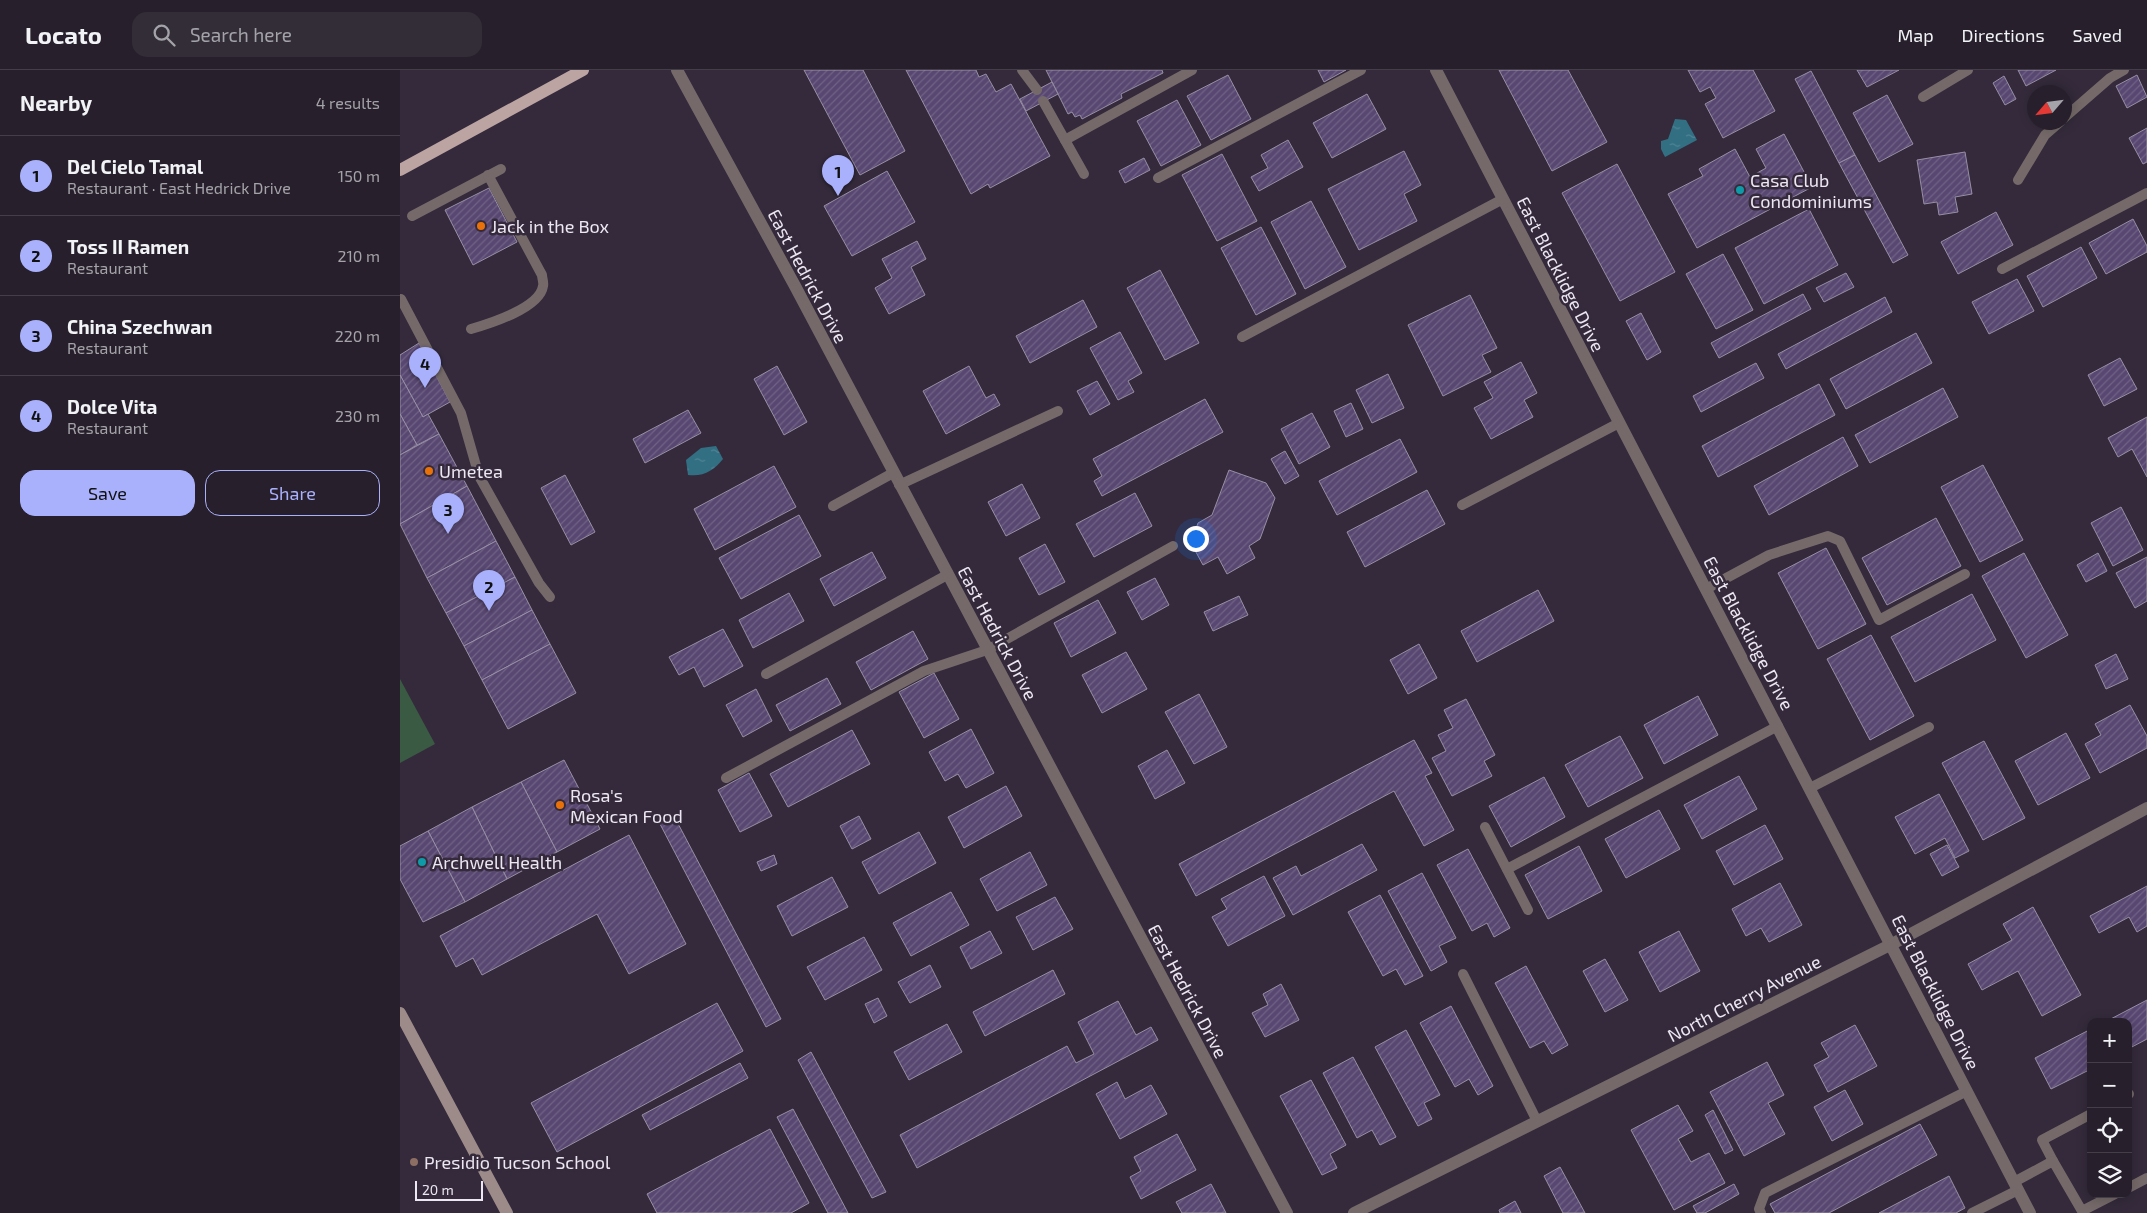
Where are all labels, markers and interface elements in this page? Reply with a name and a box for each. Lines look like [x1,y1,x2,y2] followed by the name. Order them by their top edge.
[132,12,482,57] search box
[25,20,102,49] text: Locato
[150,21,178,49] icon: search
[190,23,292,46] text: Search here
[1897,24,1934,46] text: Map
[1962,24,2045,46] text: Directions
[2073,24,2122,46] text: Saved
[2027,85,2072,130] north arrow
[20,90,92,115] text: Nearby
[316,93,380,112] text: 4 results
[67,155,203,178] text: Del Cielo Tamal
[822,155,854,196] pin: 1
[33,166,39,185] text: 1
[338,166,380,185] text: 150 m
[1750,169,1872,212] place label: Casa Club Condominiums
[67,178,291,197] text: Restaurant · East Hedrick Drive
[1734,184,1746,196] marker: Casa Club Condominiums
[1512,193,1610,355] street label: East Blacklidge Drive
[763,205,853,347] street label: East Hedrick Drive
[491,215,610,237] place label: Jack in the Box
[475,220,487,232] marker: Jack in the Box
[67,235,189,258] text: Toss II Ramen
[31,246,41,265] text: 2
[337,246,380,265] text: 210 m
[67,258,148,277] text: Restaurant
[67,315,212,338] text: China Szechwan
[31,326,41,345] text: 3
[335,326,380,345] text: 220 m
[67,338,148,357] text: Restaurant
[409,347,441,388] pin: 4
[67,395,157,418] text: Dolce Vita
[31,406,41,425] text: 4
[335,406,380,425] text: 230 m
[67,418,148,437] text: Restaurant
[439,460,503,482] place label: Umetea
[423,465,435,477] marker: Umetea
[20,470,195,516] button: Save
[205,470,380,516] button: Share
[432,493,464,534] pin: 3
[1183,526,1209,552] your location
[1699,552,1799,714] street label: East Blacklidge Drive
[953,562,1043,704] street label: East Hedrick Drive
[473,570,505,611] pin: 2
[570,784,683,827] place label: Rosa's Mexican Food
[554,799,566,811] marker: Rosa's Mexican Food
[432,851,562,873] place label: Archwell Health
[416,856,428,868] marker: Archwell Health
[1887,911,1985,1073] street label: East Blacklidge Drive
[1143,920,1233,1062] street label: East Hedrick Drive
[1664,950,1824,1046] street label: North Cherry Avenue
[2087,1018,2132,1198] map controls
[2087,1018,2132,1063] button: +
[2087,1063,2132,1108] button: −
[2087,1108,2132,1153] button: locate
[424,1151,611,1173] place label: Presidio Tucson School
[2087,1153,2132,1198] button: layers
[408,1156,420,1168] marker: Presidio Tucson School
[415,1178,482,1201] scale bar
[422,1181,454,1198] text: 20 m

